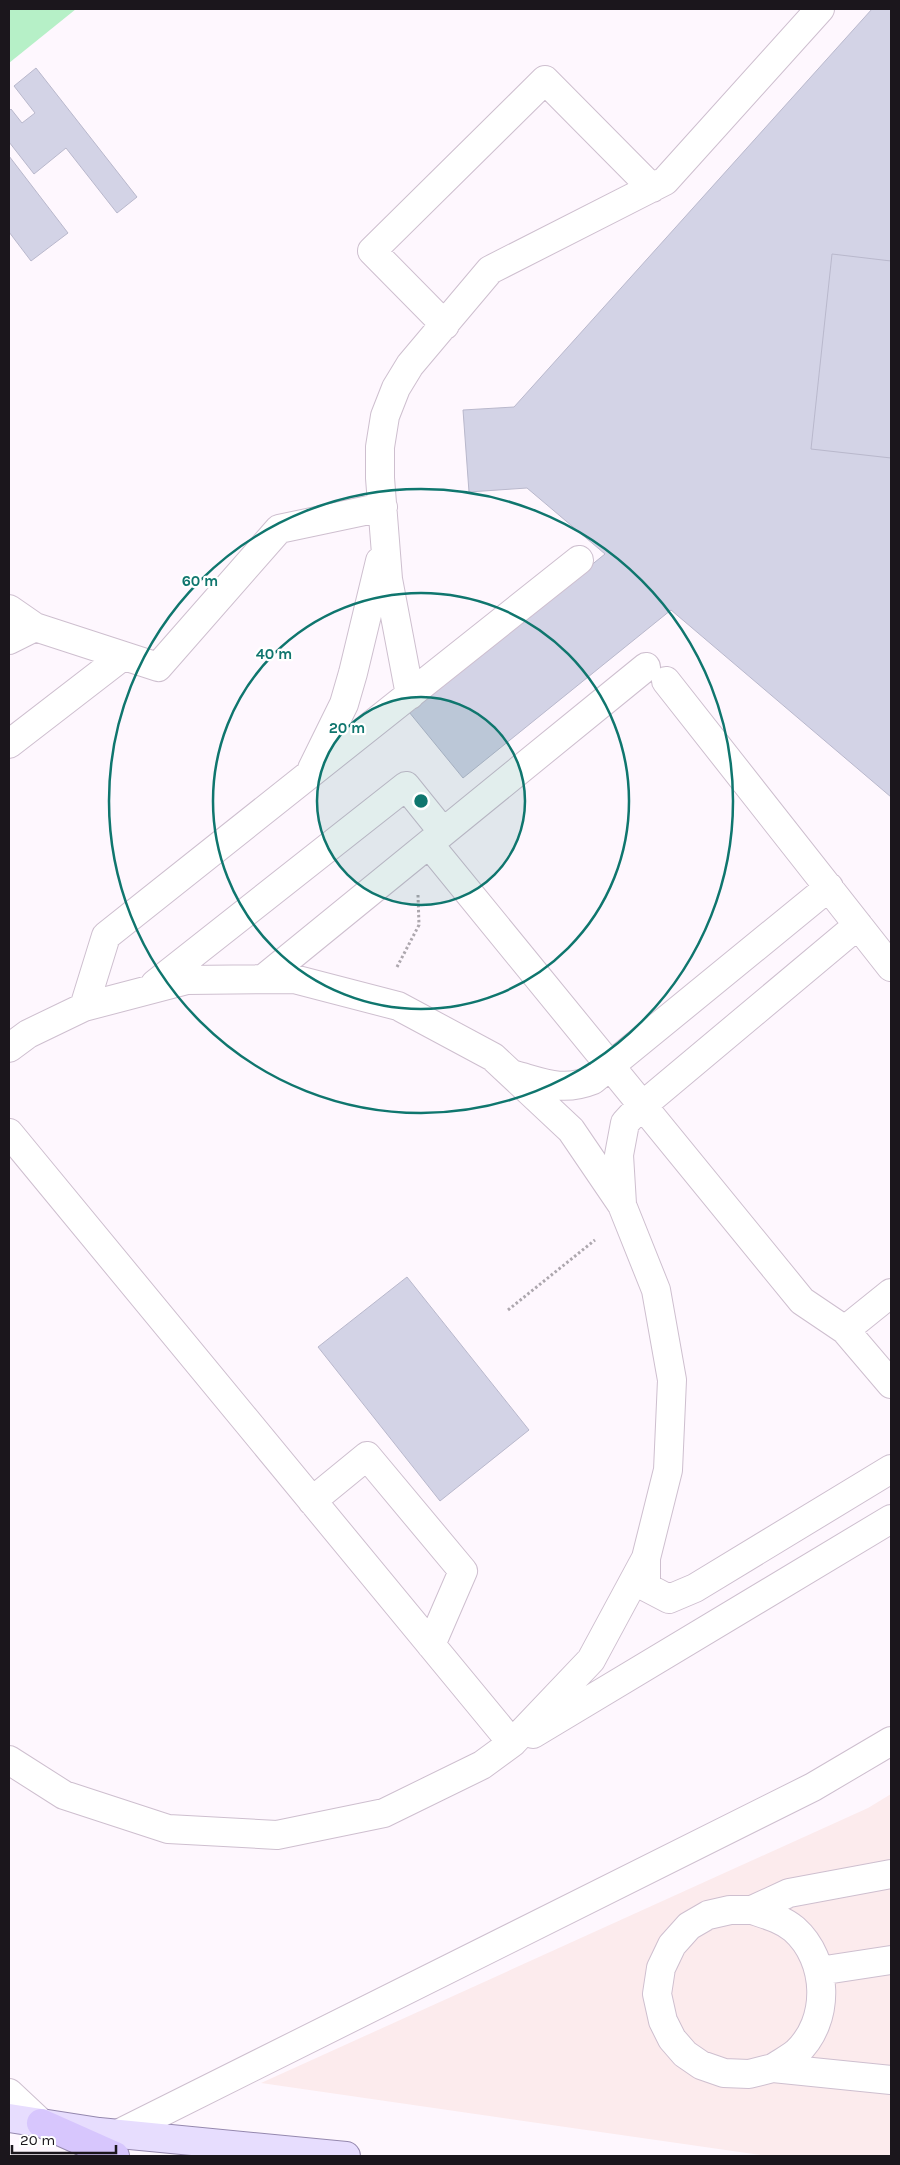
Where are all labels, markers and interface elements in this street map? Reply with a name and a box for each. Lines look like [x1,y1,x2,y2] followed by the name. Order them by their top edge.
[182,572,218,590] text: 60 m
[256,645,292,663] text: 40 m
[329,719,365,737] text: 20 m
[412,792,430,810] centre of rings
[12,2122,116,2154] scale bar
[20,2131,55,2149] text: 20 m

